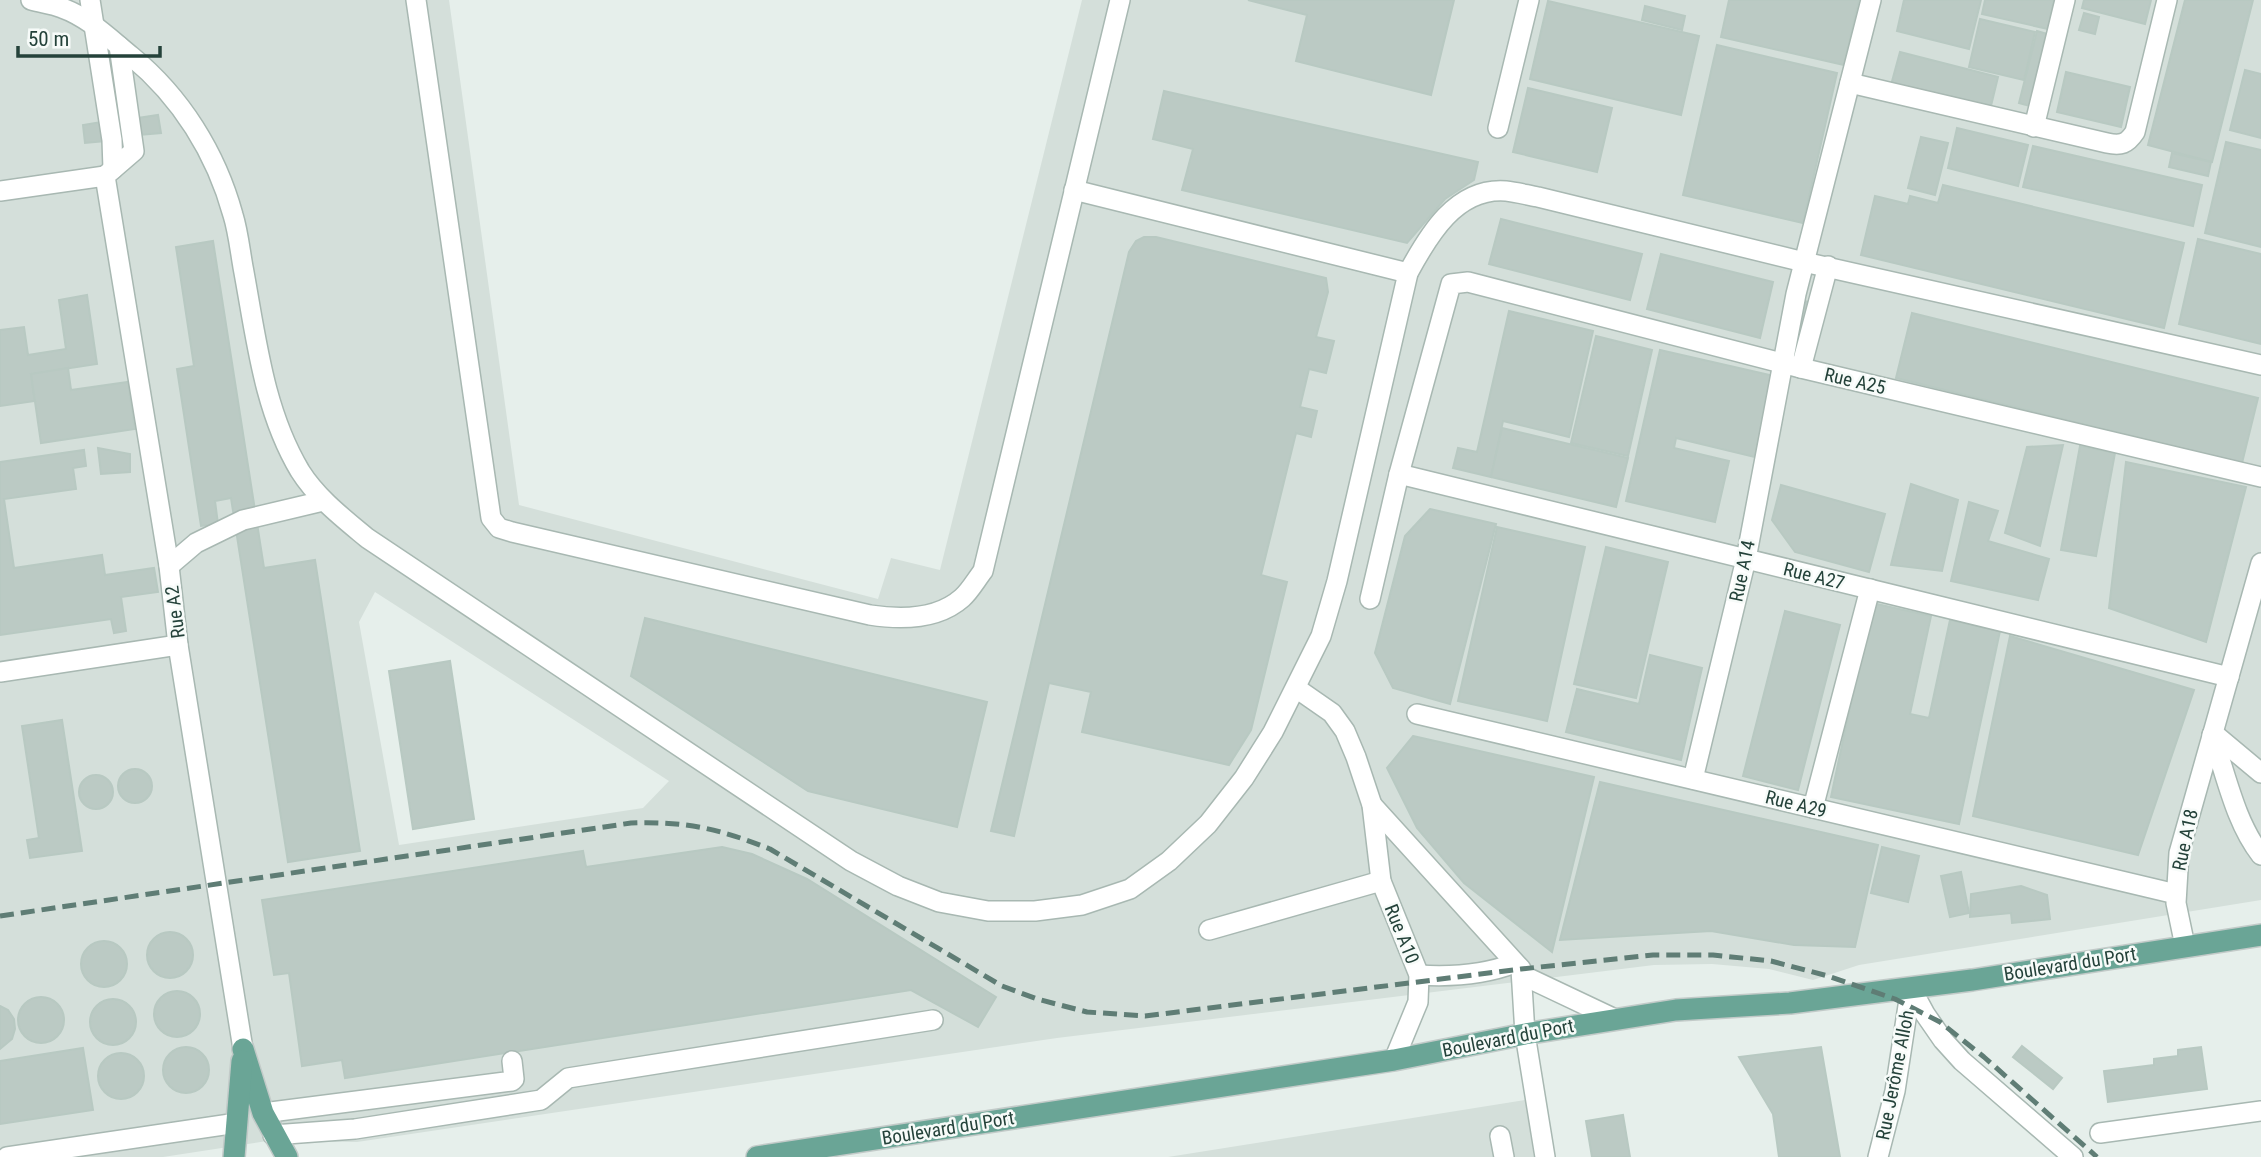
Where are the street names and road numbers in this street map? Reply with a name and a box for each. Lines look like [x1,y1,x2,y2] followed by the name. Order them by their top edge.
[1822,363,1888,399] street label: Rue A25
[1724,538,1760,604] street label: Rue A14
[1781,557,1847,595] street label: Rue A27
[160,584,190,640] street label: Rue A2
[1763,785,1829,823] street label: Rue A29
[2167,807,2203,873] street label: Rue A18
[1380,901,1424,967] street label: Rue A10
[2002,942,2138,986] street label: Boulevard du Port
[1871,1008,1919,1142] street label: Rue Jerôme Alloh
[1440,1014,1576,1062] street label: Boulevard du Port
[880,1106,1016,1150] street label: Boulevard du Port

